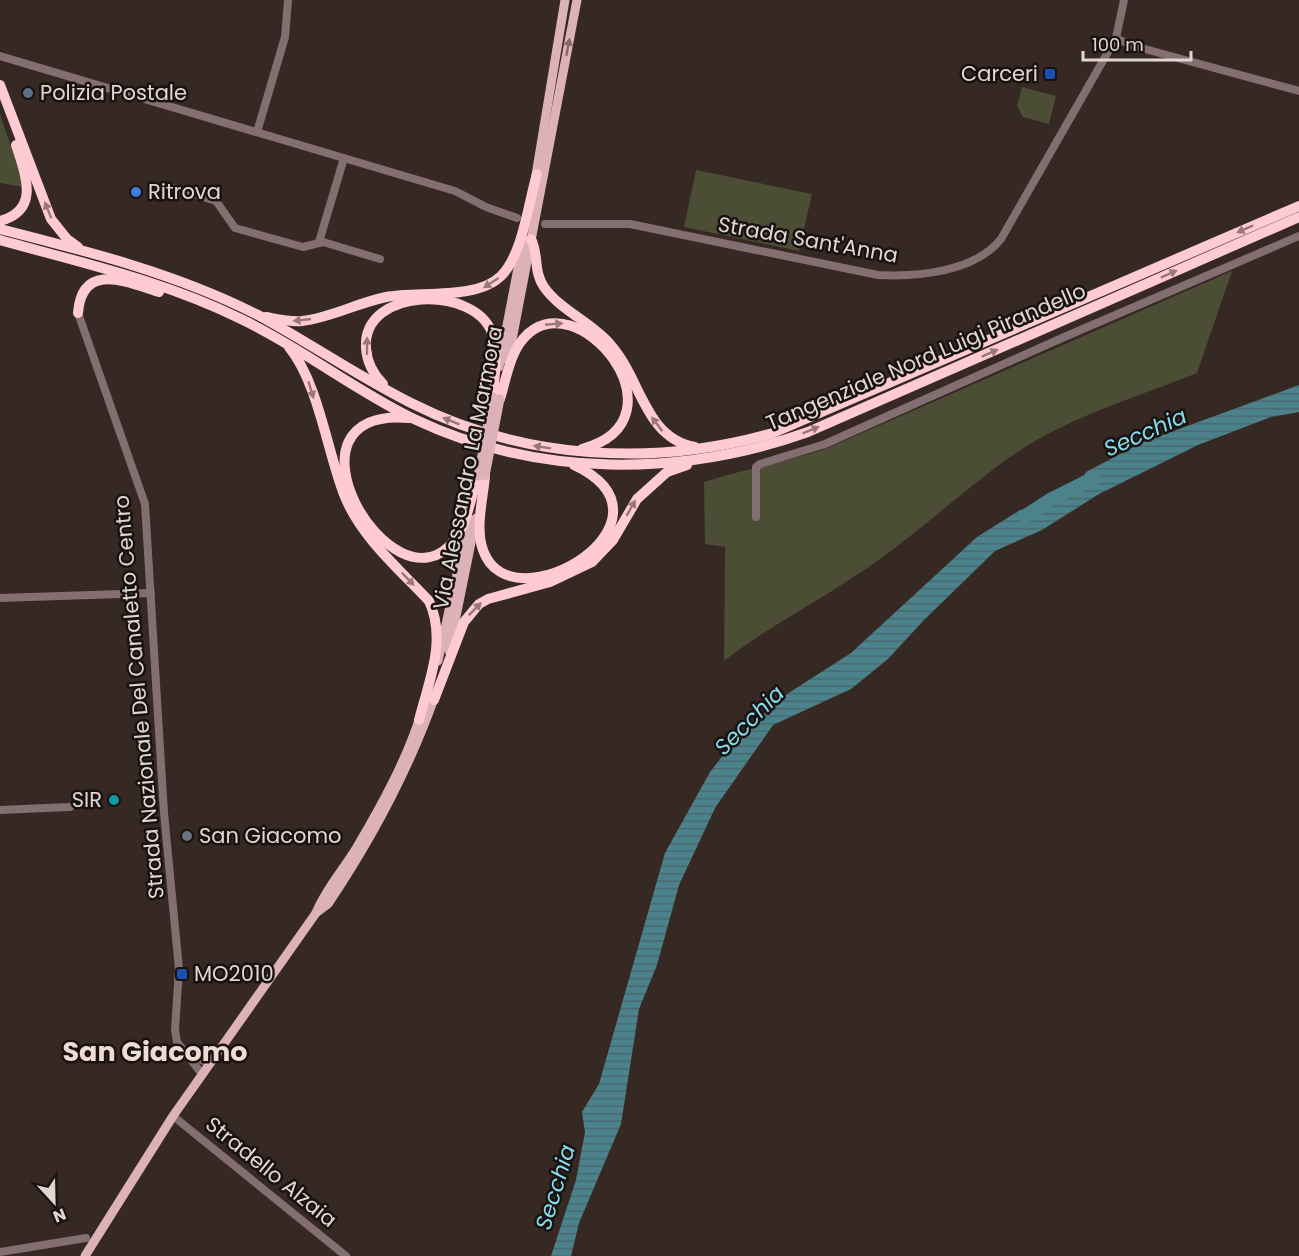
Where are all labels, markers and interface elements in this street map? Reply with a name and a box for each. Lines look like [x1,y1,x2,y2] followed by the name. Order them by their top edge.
[1083,24,1191,62] scale bar
[1092,32,1144,57] text: 100 m
[564,37,573,56] one-way arrow
[961,59,1038,88] place label: Carceri
[1043,67,1057,81] marker: Carceri
[40,78,187,107] place label: Polizia Postale
[21,86,35,100] marker: Polizia Postale
[148,177,221,206] place label: Ritrova
[129,185,143,199] marker: Ritrova
[43,201,52,219] one-way arrow
[716,209,900,270] street label: Strada Sant'Anna
[1237,225,1254,234] one-way arrow
[1160,269,1178,279] one-way arrow
[762,276,1090,437] street label: Tangenziale Nord Luigi Pirandello
[483,277,500,288] one-way arrow
[293,315,312,325] one-way arrow
[545,319,564,329] one-way arrow
[426,324,509,612] street label: Via Alessandro La Marmora
[362,336,372,355] one-way arrow
[982,348,999,357] one-way arrow
[307,381,316,399] one-way arrow
[1099,400,1192,464] water label: Secchia
[442,416,460,425] one-way arrow
[651,416,664,432] one-way arrow
[803,425,821,435] one-way arrow
[532,442,551,451] one-way arrow
[106,494,171,900] street label: Strada Nazionale Del Canaletto Centro
[626,499,636,516] one-way arrow
[401,571,415,586] one-way arrow
[468,602,482,617] one-way arrow
[707,678,791,762] water label: Secchia
[72,785,102,814] place label: SIR
[107,793,121,807] marker: SIR
[199,821,342,850] place label: San Giacomo
[180,829,194,843] marker: San Giacomo
[194,959,274,988] place label: MO2010
[175,967,189,981] marker: MO2010
[62,1033,248,1070] district label: San Giacomo
[200,1110,343,1234] street label: Stradello Alzaia
[528,1141,583,1234] water label: Secchia
[24,1172,84,1232] north arrow
[50,1203,69,1228] text: N

